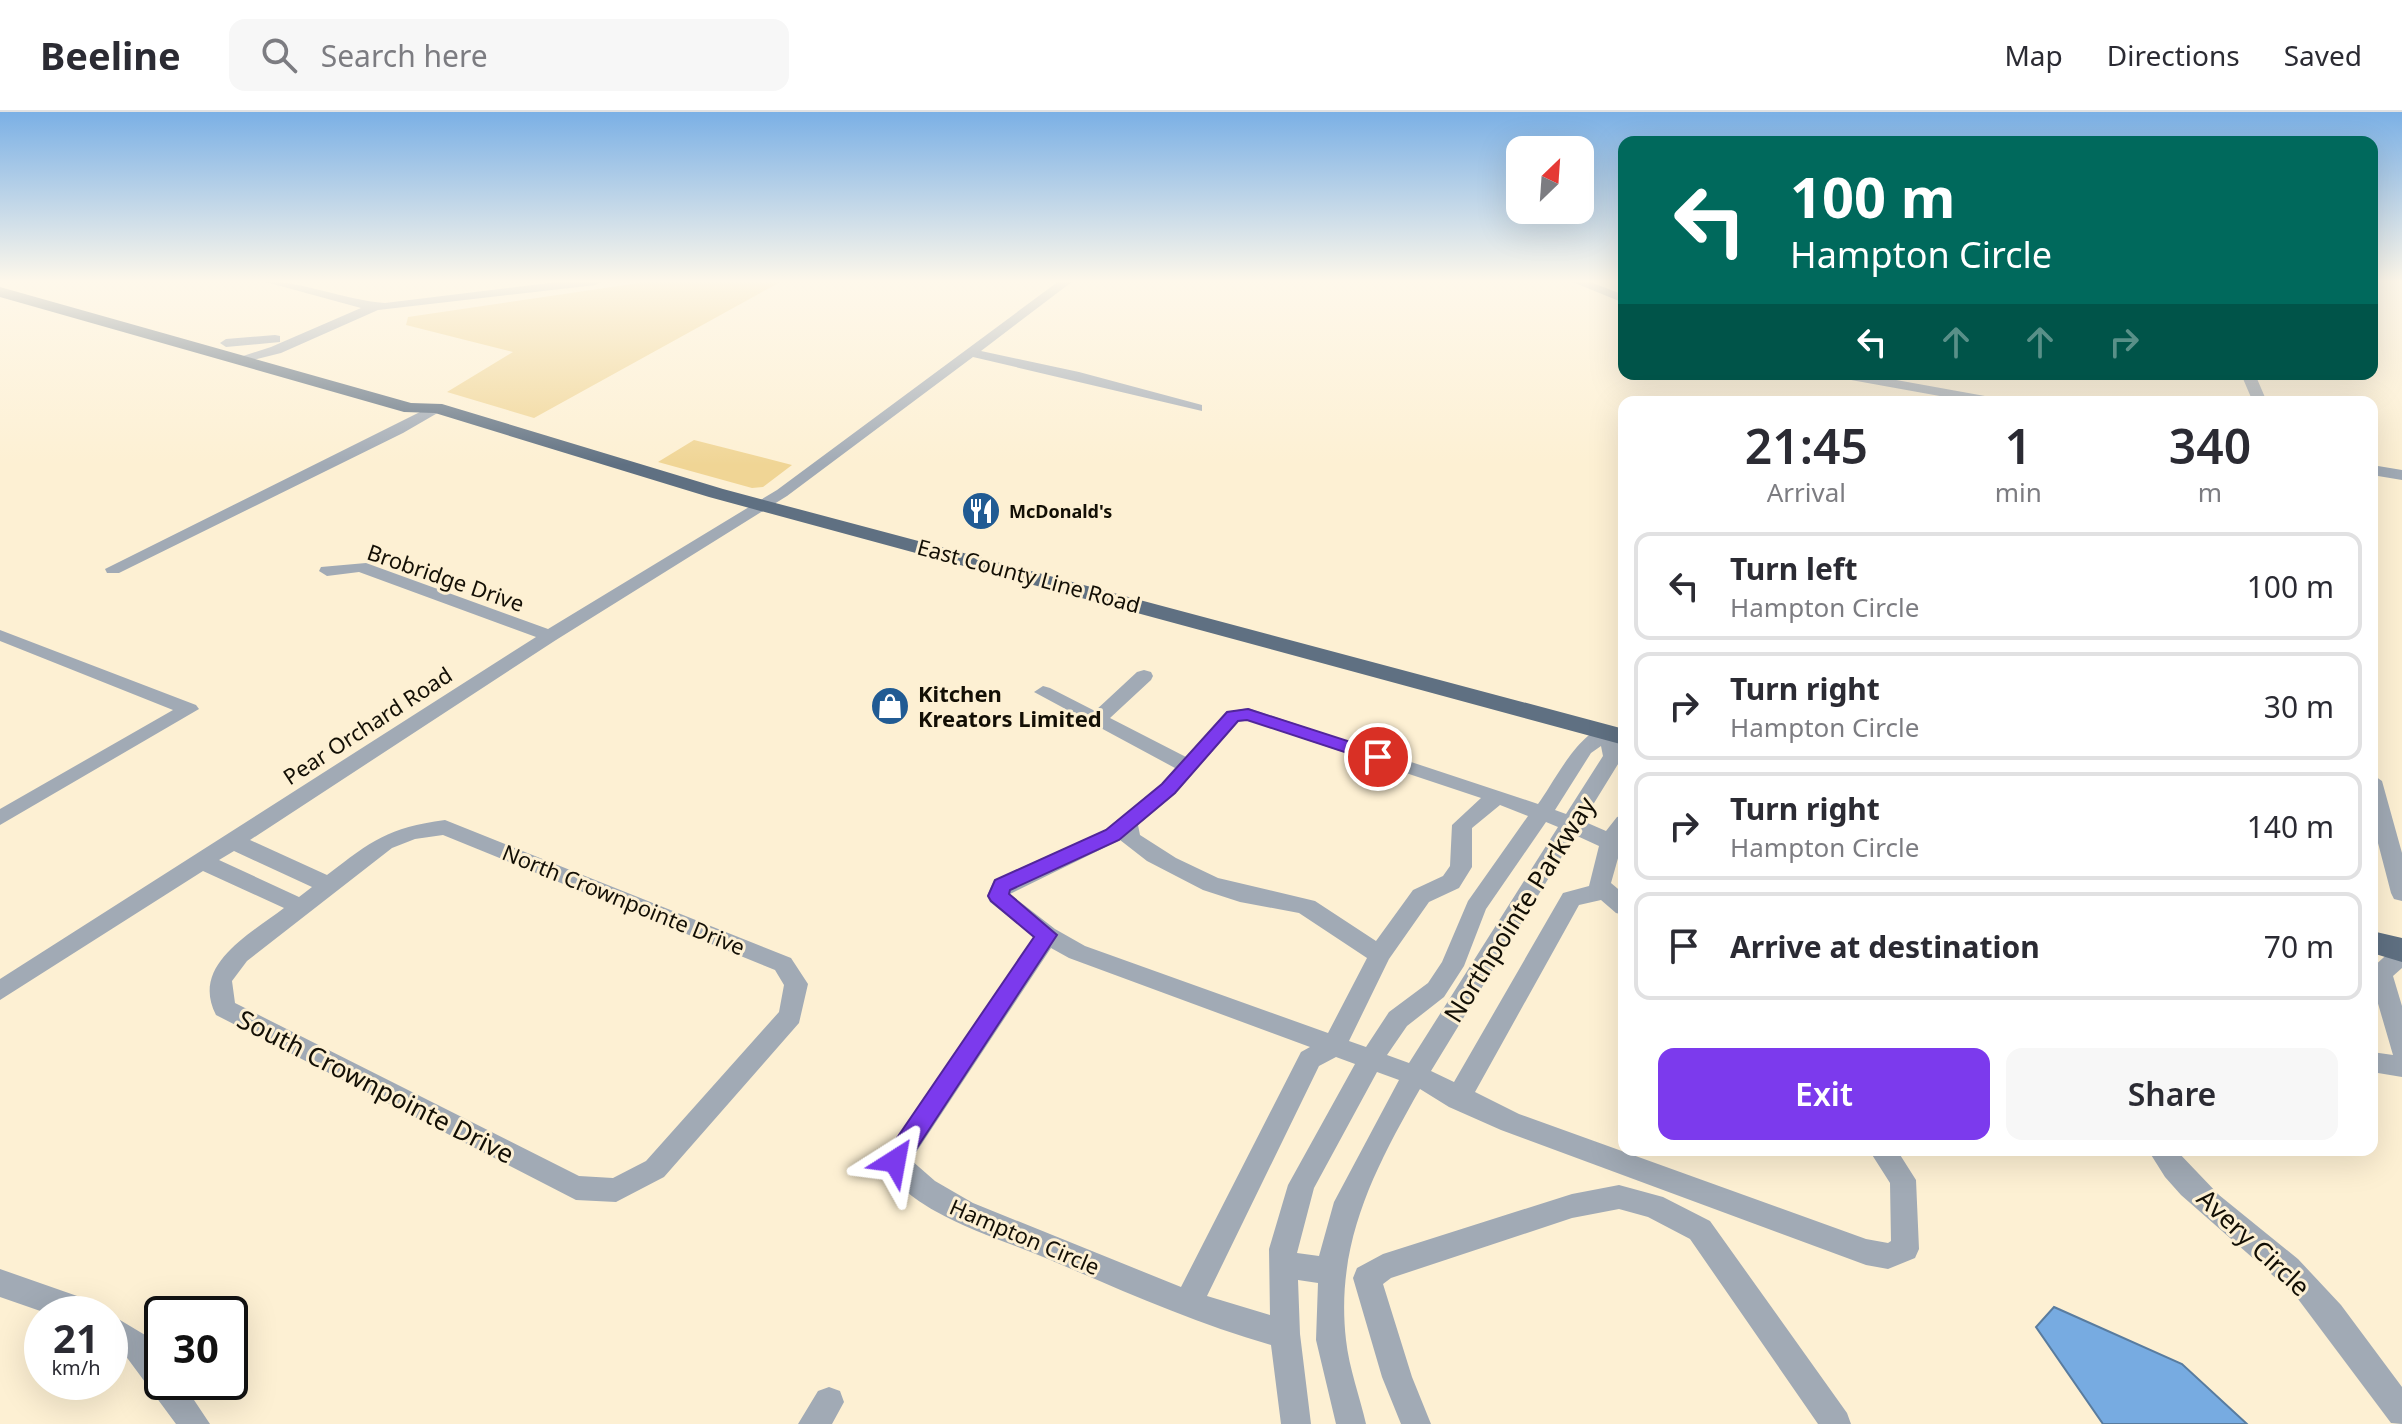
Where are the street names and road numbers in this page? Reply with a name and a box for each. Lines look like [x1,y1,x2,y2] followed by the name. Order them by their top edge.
[914,531,1144,619] street label: East County Line Road
[364,536,528,618] street label: Brobridge Drive
[277,659,457,791] street label: Pear Orchard Road
[1435,789,1604,1029] street label: Northpointe Parkway
[498,837,750,961] street label: North Crownpointe Drive
[231,1000,521,1172] street label: South Crownpointe Drive
[2190,1180,2318,1304] street label: Avery Circle
[945,1191,1105,1281] street label: Hampton Circle

